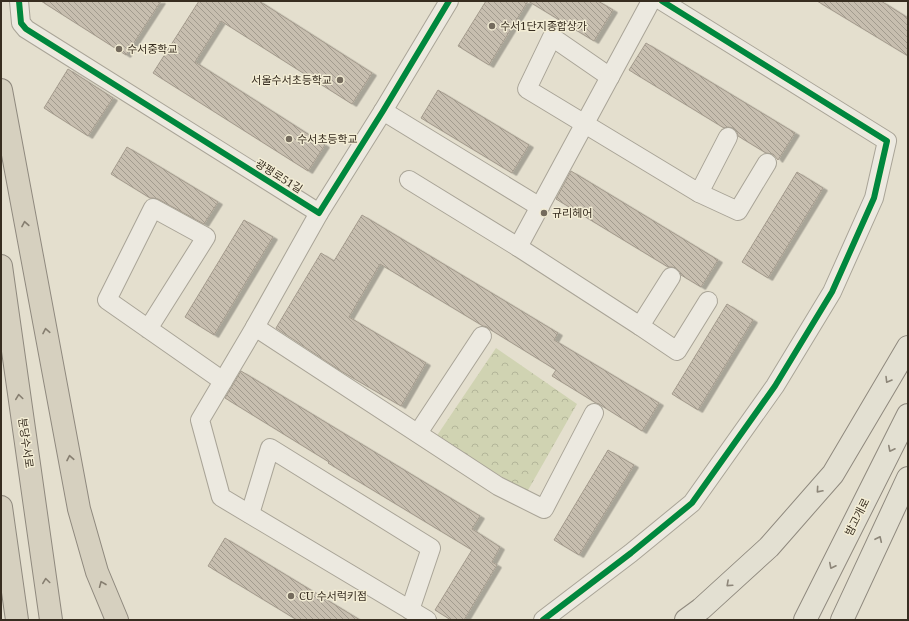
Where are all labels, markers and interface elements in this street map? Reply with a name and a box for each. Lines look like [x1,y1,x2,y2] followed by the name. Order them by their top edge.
[500,18,587,33] place label: 수서1단지종합상가
[487,21,497,31] marker: 수서1단지종합상가
[127,41,178,56] place label: 수서중학교
[114,44,124,54] marker: 수서중학교
[251,72,332,87] place label: 서울수서초등학교
[335,75,345,85] marker: 서울수서초등학교
[297,131,358,146] place label: 수서초등학교
[284,134,294,144] marker: 수서초등학교
[253,155,306,196] street label: 광평로51길
[552,205,592,220] place label: 규리헤어
[539,208,549,218] marker: 규리헤어
[22,220,30,227] one-way arrow
[42,328,50,334] one-way arrow
[886,376,893,384] one-way arrow
[15,394,24,400] one-way arrow
[16,417,37,469] street label: 분당수서로
[888,445,895,453] one-way arrow
[66,455,74,462] one-way arrow
[816,485,823,493] one-way arrow
[841,495,872,538] street label: 밤고개로
[874,536,882,543] one-way arrow
[830,561,837,569] one-way arrow
[42,578,51,584] one-way arrow
[726,579,734,587] one-way arrow
[99,580,107,587] one-way arrow
[299,588,367,603] place label: CU 수서럭키점
[286,591,296,601] marker: CU 수서럭키점

